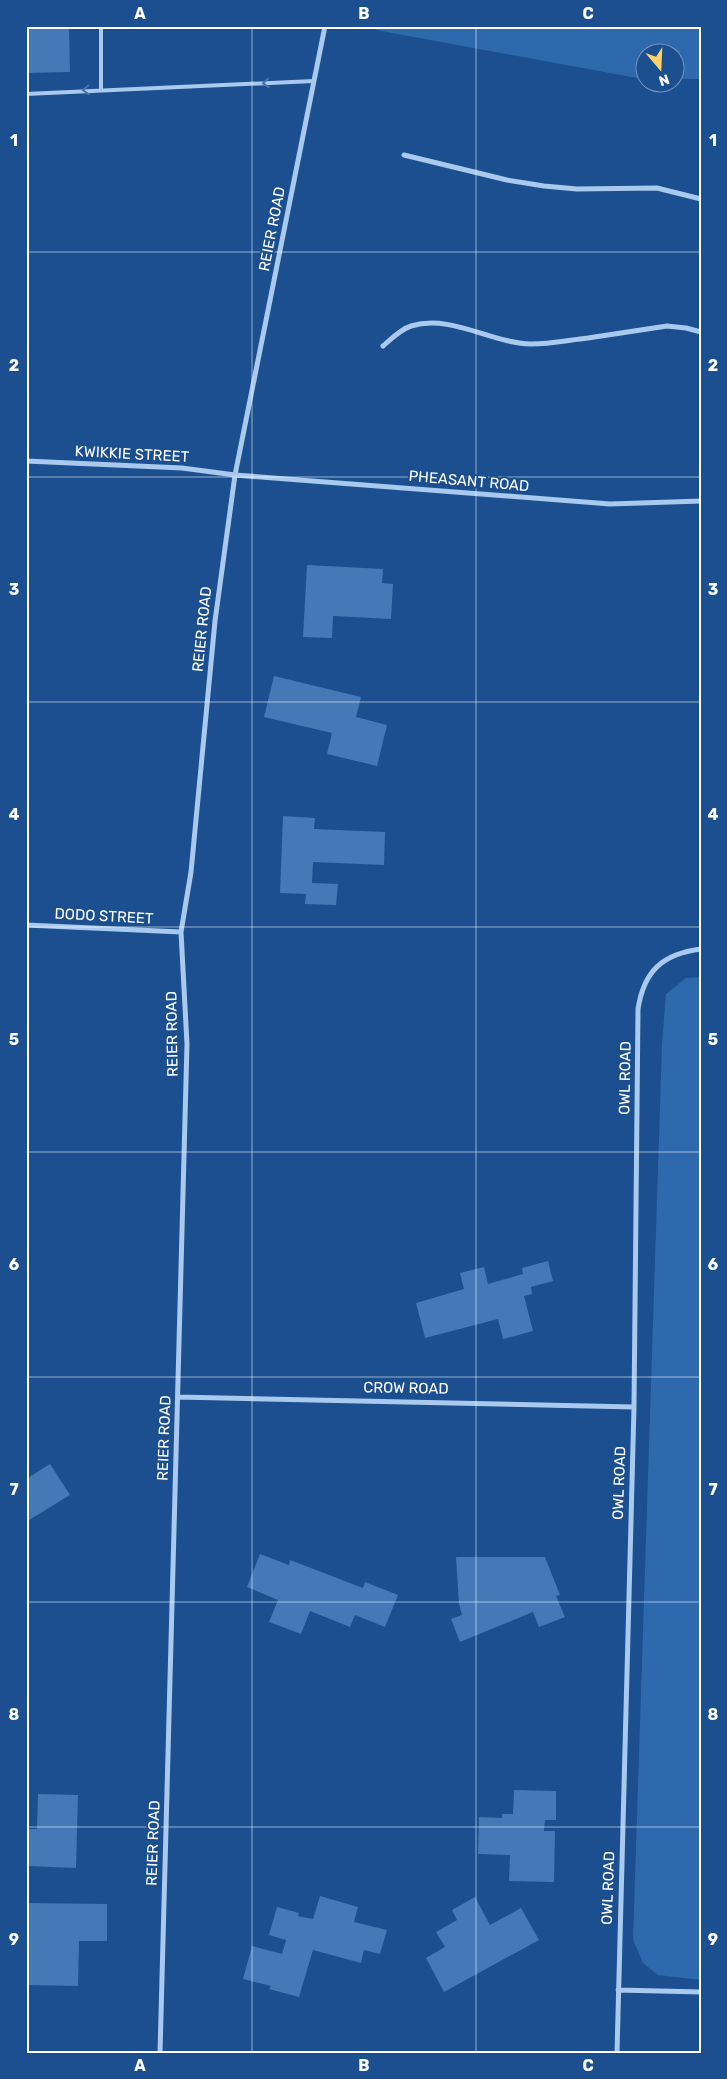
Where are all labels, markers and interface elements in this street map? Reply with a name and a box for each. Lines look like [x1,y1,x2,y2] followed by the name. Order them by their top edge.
[134,4,146,23] text: A
[358,4,370,23] text: B
[582,4,594,23] text: C
[634,42,684,92] north arrow
[657,70,672,89] text: N
[261,77,269,88] one-way arrow
[82,85,90,96] one-way arrow
[10,131,18,150] text: 1
[709,131,717,150] text: 1
[255,185,289,273] street label: REIER ROAD
[9,356,19,375] text: 2
[708,356,718,375] text: 2
[74,442,190,466] street label: KWIKKIE STREET
[408,467,530,495] street label: PHEASANT ROAD
[9,580,19,599] text: 3
[708,580,718,599] text: 3
[189,585,215,673] street label: REIER ROAD
[9,805,20,824] text: 4
[708,805,719,824] text: 4
[54,904,154,928] street label: DODO STREET
[162,991,182,1077] street label: REIER ROAD
[9,1030,19,1049] text: 5
[708,1030,718,1049] text: 5
[615,1041,635,1115] street label: OWL ROAD
[9,1255,19,1274] text: 6
[708,1255,718,1274] text: 6
[363,1378,449,1398] street label: CROW ROAD
[154,1395,174,1481] street label: REIER ROAD
[609,1446,629,1520] street label: OWL ROAD
[9,1480,19,1499] text: 7
[708,1480,718,1499] text: 7
[9,1705,20,1724] text: 8
[708,1705,719,1724] text: 8
[143,1800,163,1886] street label: REIER ROAD
[598,1851,618,1925] street label: OWL ROAD
[9,1930,19,1949] text: 9
[708,1930,718,1949] text: 9
[134,2056,146,2075] text: A
[358,2056,370,2075] text: B
[582,2056,594,2075] text: C

